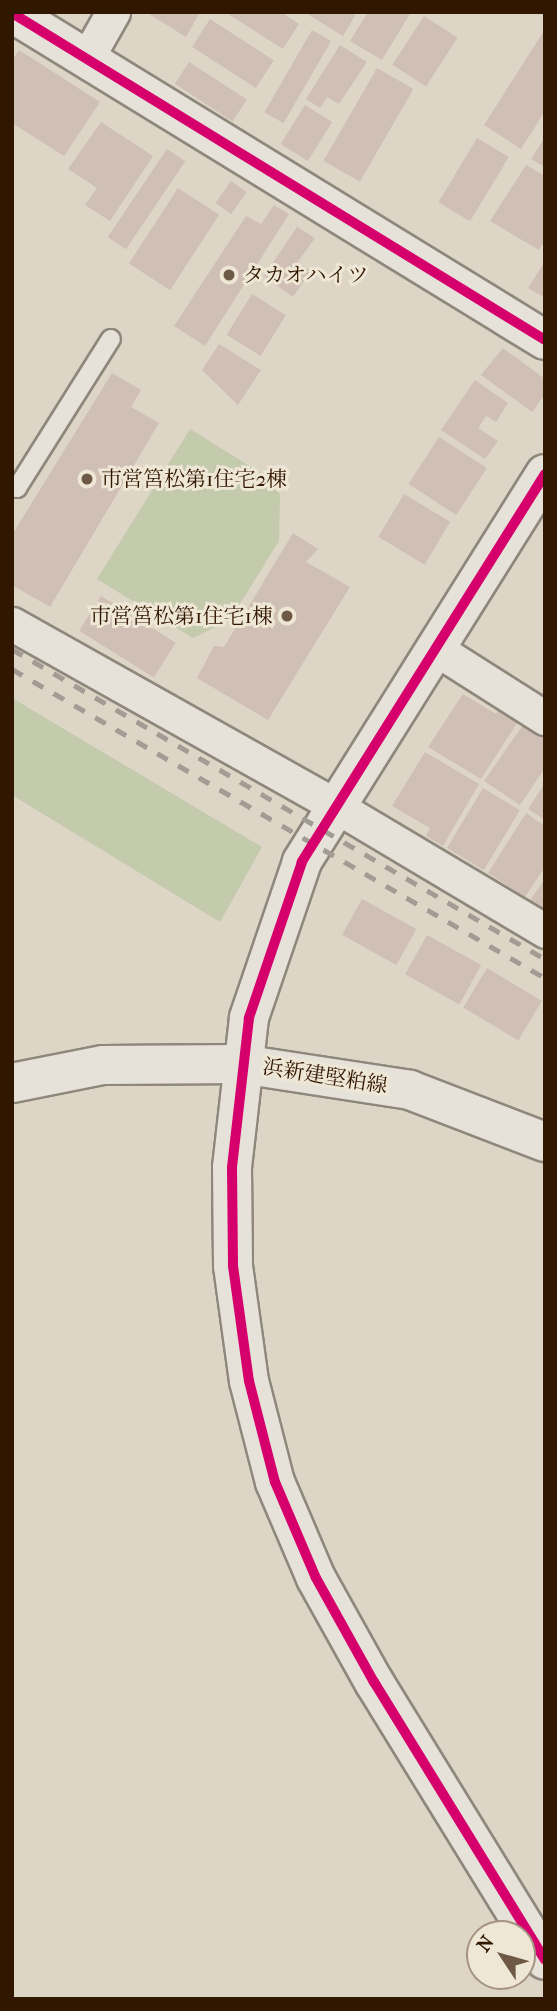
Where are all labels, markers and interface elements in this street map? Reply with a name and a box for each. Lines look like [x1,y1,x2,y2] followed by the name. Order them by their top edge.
[243,262,369,288] place label: タカオハイツ
[221,267,237,283] marker: タカオハイツ
[101,466,287,492] place label: 市営筥松第1住宅2棟
[79,471,95,487] marker: 市営筥松第1住宅2棟
[90,603,273,629] place label: 市営筥松第1住宅1棟
[279,608,295,624] marker: 市営筥松第1住宅1棟
[261,1054,389,1098] street label: 浜新建堅粕線
[466,1920,536,1990] north arrow
[472,1932,499,1956] text: N

